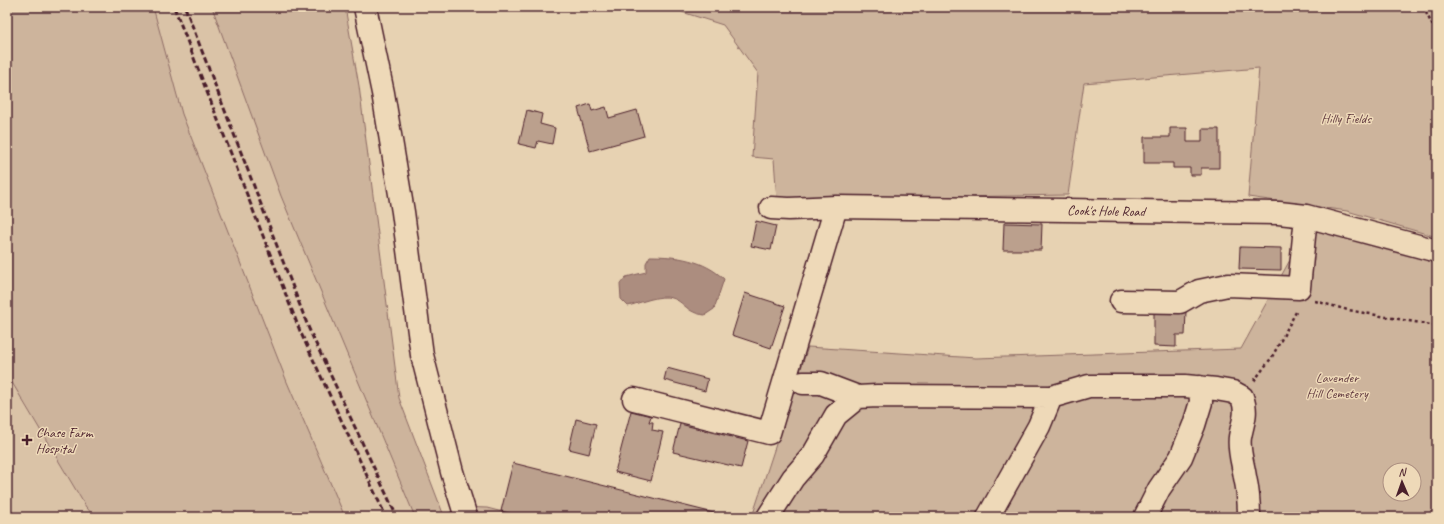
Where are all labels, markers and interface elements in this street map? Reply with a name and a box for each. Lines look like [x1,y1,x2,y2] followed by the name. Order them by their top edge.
[1321,110,1372,127] park label: Hilly Fields
[1067,202,1148,220] street label: Cook's Hole Road
[1306,369,1369,402] park label: Lavender Hill Cemetery
[36,424,94,457] place label: Chase Farm Hospital
[21,434,33,446] marker: Chase Farm Hospital
[1382,462,1422,502] north arrow
[1398,465,1407,479] text: N

